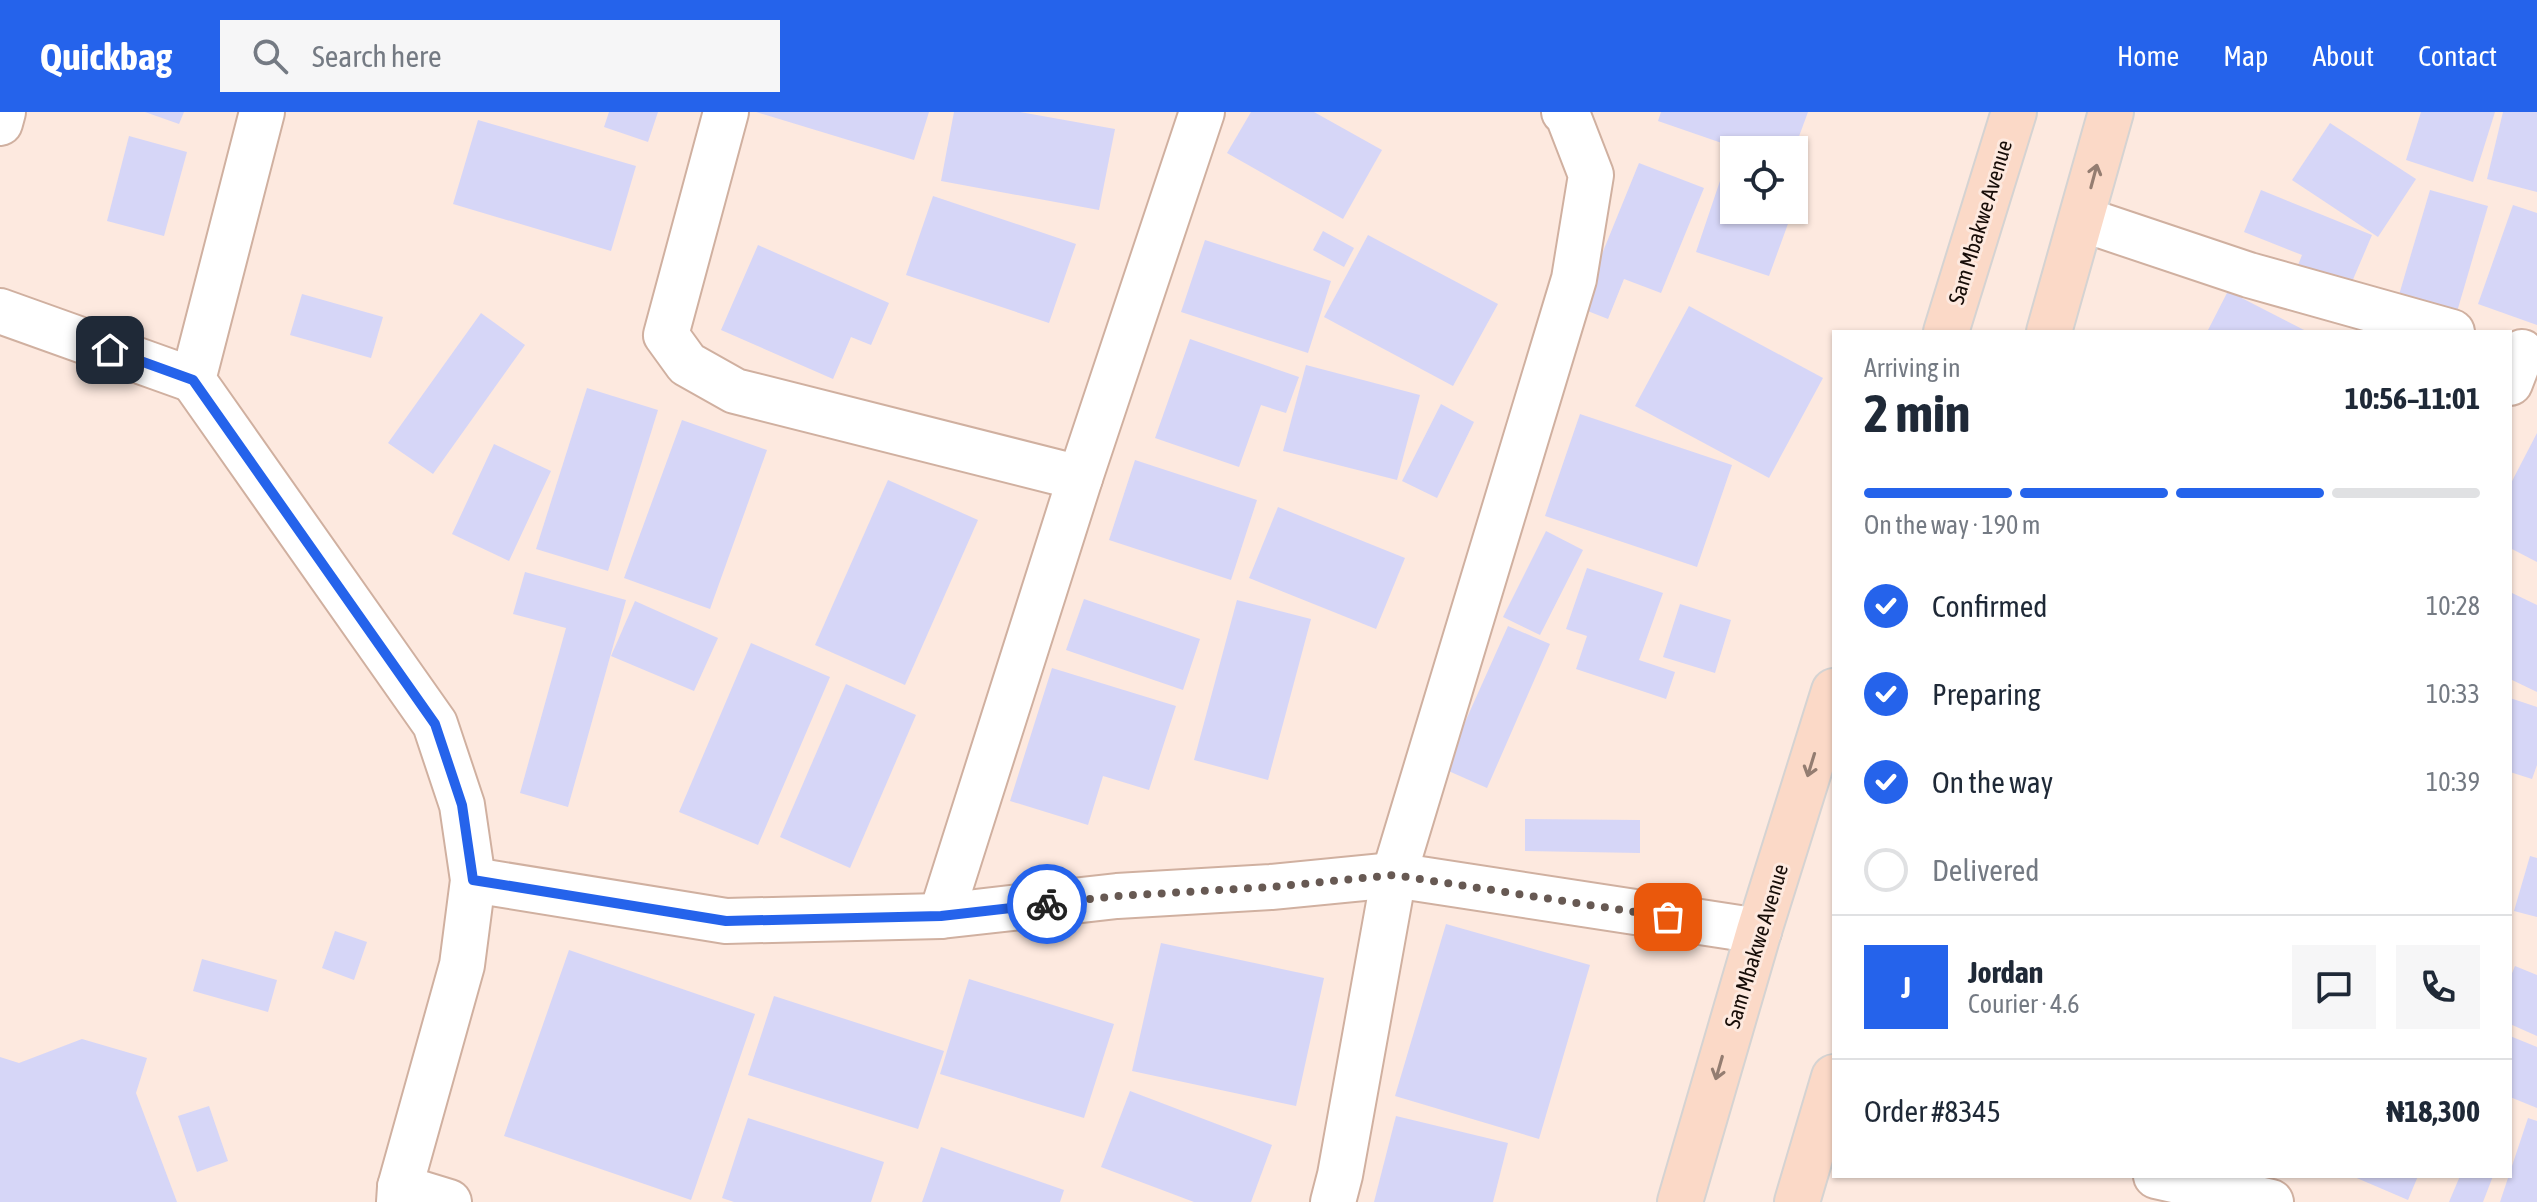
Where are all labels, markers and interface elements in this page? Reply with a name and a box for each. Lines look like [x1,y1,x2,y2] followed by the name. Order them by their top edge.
[220,20,780,92] search box
[248,34,292,78] icon: search
[40,35,172,78] text: Quickbag
[312,39,442,73] text: Search here
[2117,40,2179,72] text: Home
[2223,40,2268,72] text: Map
[2312,40,2374,72] text: About
[2418,40,2497,72] text: Contact
[1720,136,1808,224] map controls
[1720,136,1808,224] button: locate
[1943,137,2017,307] street label: Sam Mbakwe Avenue
[2087,164,2102,190] one-way arrow
[76,316,144,384] pin
[88,328,132,372] icon: home
[1864,353,1961,383] text: Arriving in
[2345,381,2480,415] text: 10:56–11:01
[1864,383,1970,443] text: 2 min
[1864,510,2041,540] text: On the way · 190 m
[1864,584,1908,628] icon: check
[1932,589,2047,623] text: Confirmed
[2426,591,2480,621] text: 10:28
[1864,672,1908,716] icon: check
[1932,677,2041,711] text: Preparing
[2426,679,2480,709] text: 10:33
[1803,752,1818,778] one-way arrow
[1864,760,1908,804] icon: check
[1932,765,2053,799] text: On the way
[2426,767,2480,797] text: 10:39
[1932,853,2040,887] text: Delivered
[1719,861,1793,1031] street label: Sam Mbakwe Avenue
[1007,864,1087,944] courier
[1025,882,1069,926] icon: bike
[1634,883,1702,951] pin
[1646,895,1690,939] icon: bag
[2292,945,2376,1029] button: chat
[2396,945,2480,1029] button: phone
[1968,955,2043,989] text: Jordan
[1901,970,1911,1004] text: J
[1968,989,2079,1019] text: Courier · 4.6
[1711,1054,1726,1080] one-way arrow
[1864,1094,2001,1128] text: Order #8345
[2386,1094,2480,1128] text: ₦18,300

